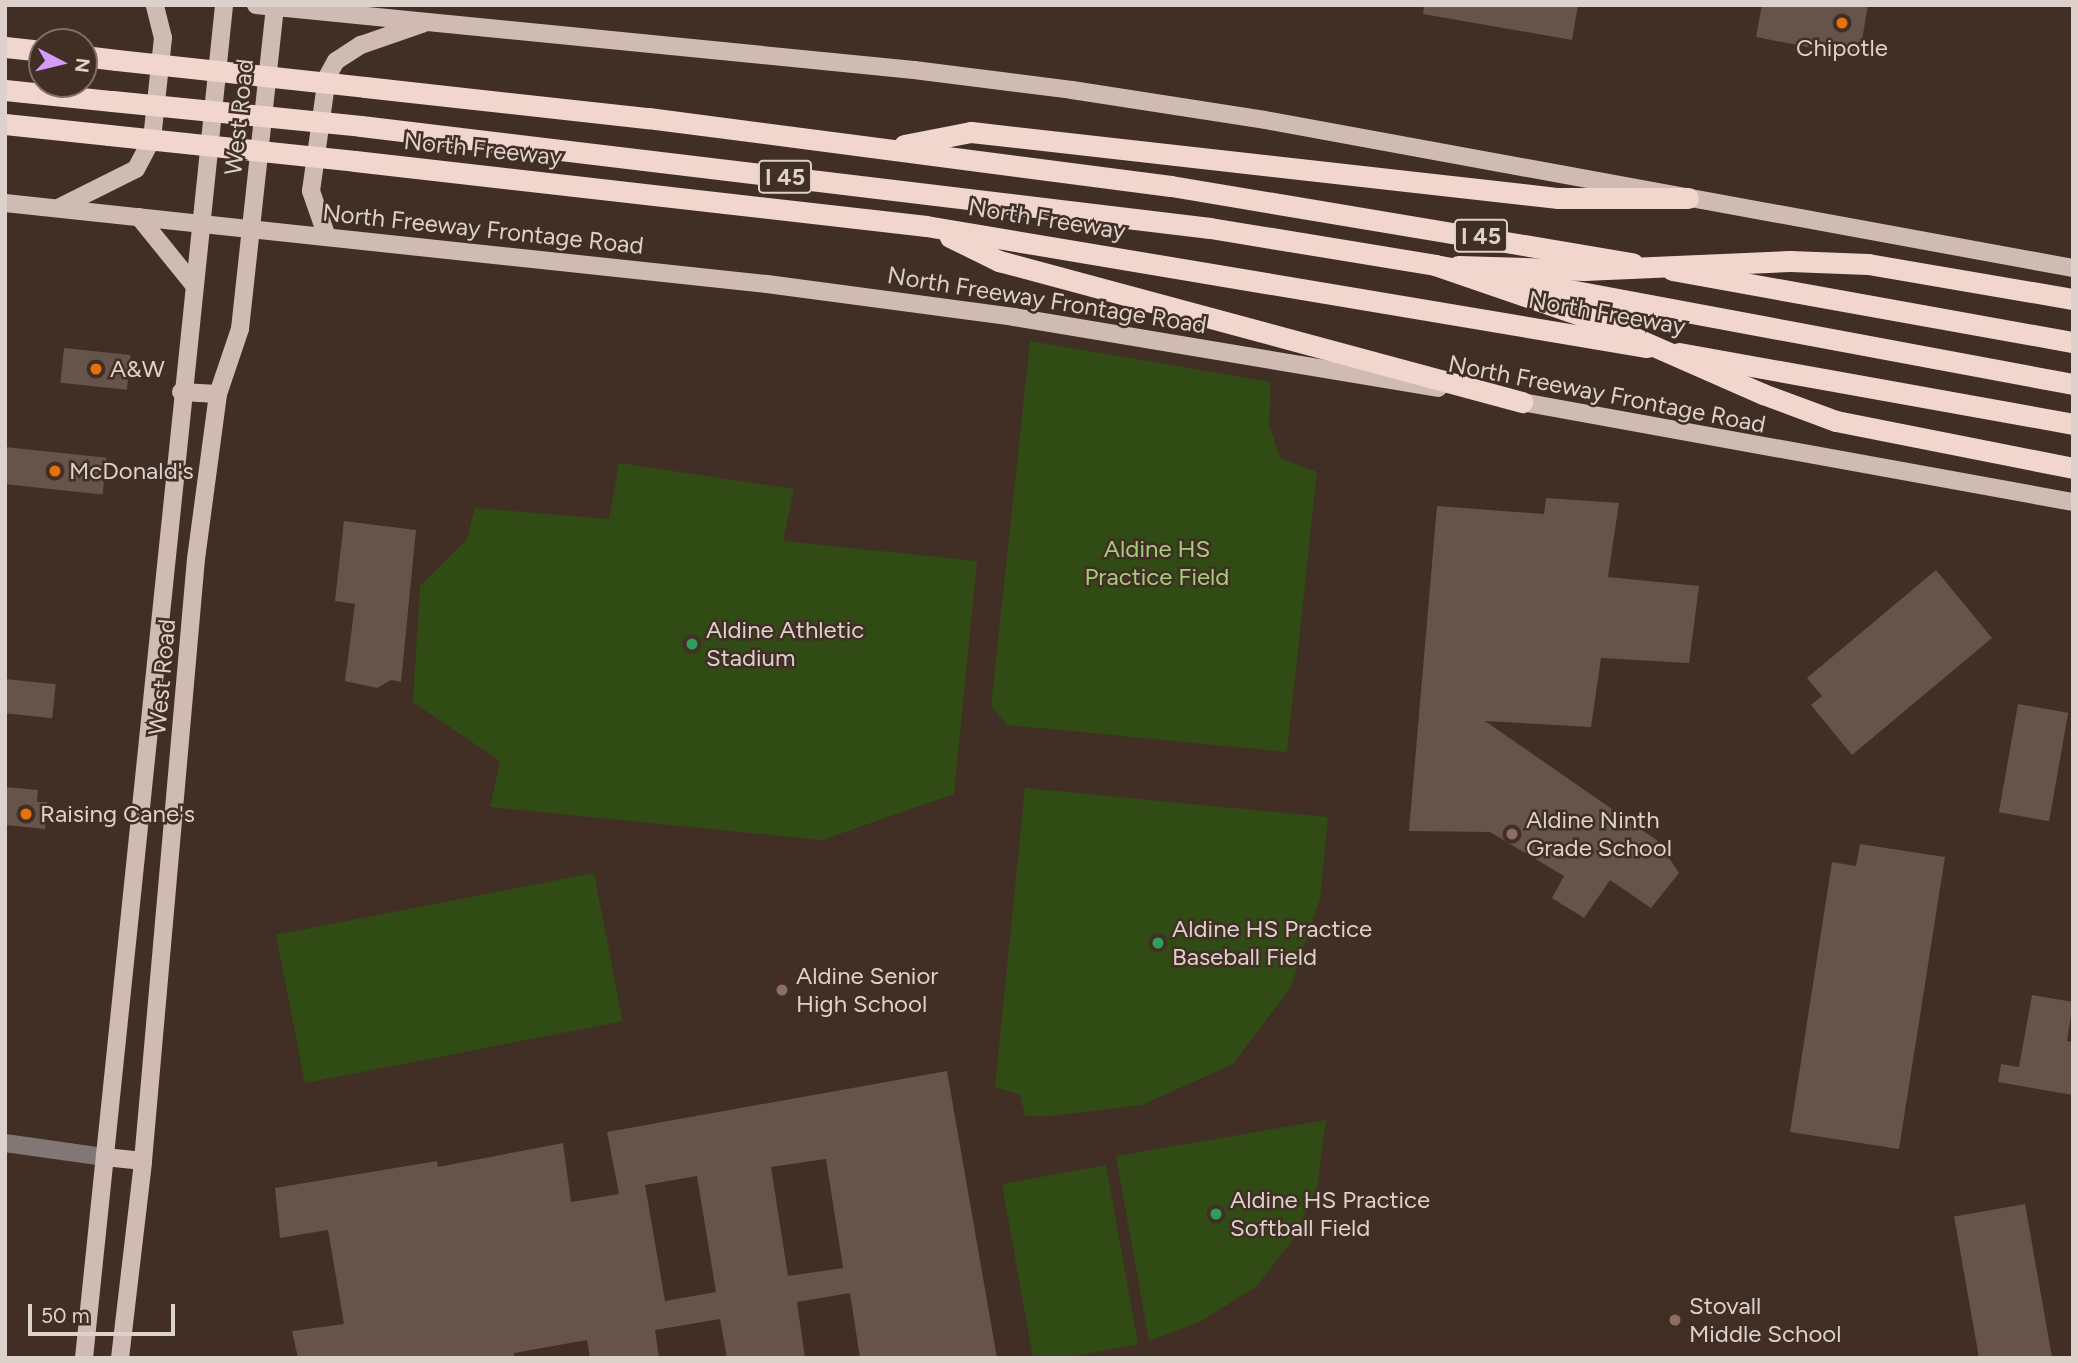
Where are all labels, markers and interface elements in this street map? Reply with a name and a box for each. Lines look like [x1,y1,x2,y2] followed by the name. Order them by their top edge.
[1834,15,1850,31] marker: Chipotle
[28,28,98,98] north arrow
[1796,34,1888,62] place label: Chipotle
[70,57,95,74] text: N
[219,58,259,176] street label: West Road
[402,126,564,172] street label: North Freeway
[757,158,813,196] road number: I 45
[966,192,1128,246] street label: North Freeway
[321,198,645,260] street label: North Freeway Frontage Road
[1453,216,1509,256] road number: I 45
[885,261,1209,339] street label: North Freeway Frontage Road
[1526,285,1688,341] street label: North Freeway
[1446,349,1768,439] street label: North Freeway Frontage Road
[110,355,165,383] place label: A&W
[88,361,104,377] marker: A&W
[69,457,194,485] place label: McDonald's
[47,463,63,479] marker: McDonald's
[1085,535,1229,591] park label: Aldine HS Practice Field
[706,616,864,672] place label: Aldine Athletic Stadium
[143,618,181,736] street label: West Road
[684,636,700,652] marker: Aldine Athletic Stadium
[40,800,195,828] place label: Raising Cane's
[18,806,34,822] marker: Raising Cane's
[1526,806,1672,862] place label: Aldine Ninth Grade School
[1504,826,1520,842] marker: Aldine Ninth Grade School
[1172,915,1372,971] place label: Aldine HS Practice Baseball Field
[1150,935,1166,951] marker: Aldine HS Practice Baseball Field
[796,962,938,1018] place label: Aldine Senior High School
[774,982,790,998] marker: Aldine Senior High School
[1230,1186,1430,1242] place label: Aldine HS Practice Softball Field
[1208,1206,1224,1222] marker: Aldine HS Practice Softball Field
[32,1290,178,1334] scale bar
[1689,1292,1842,1348] place label: Stovall Middle School
[41,1303,90,1328] text: 50 m
[1667,1312,1683,1328] marker: Stovall Middle School

